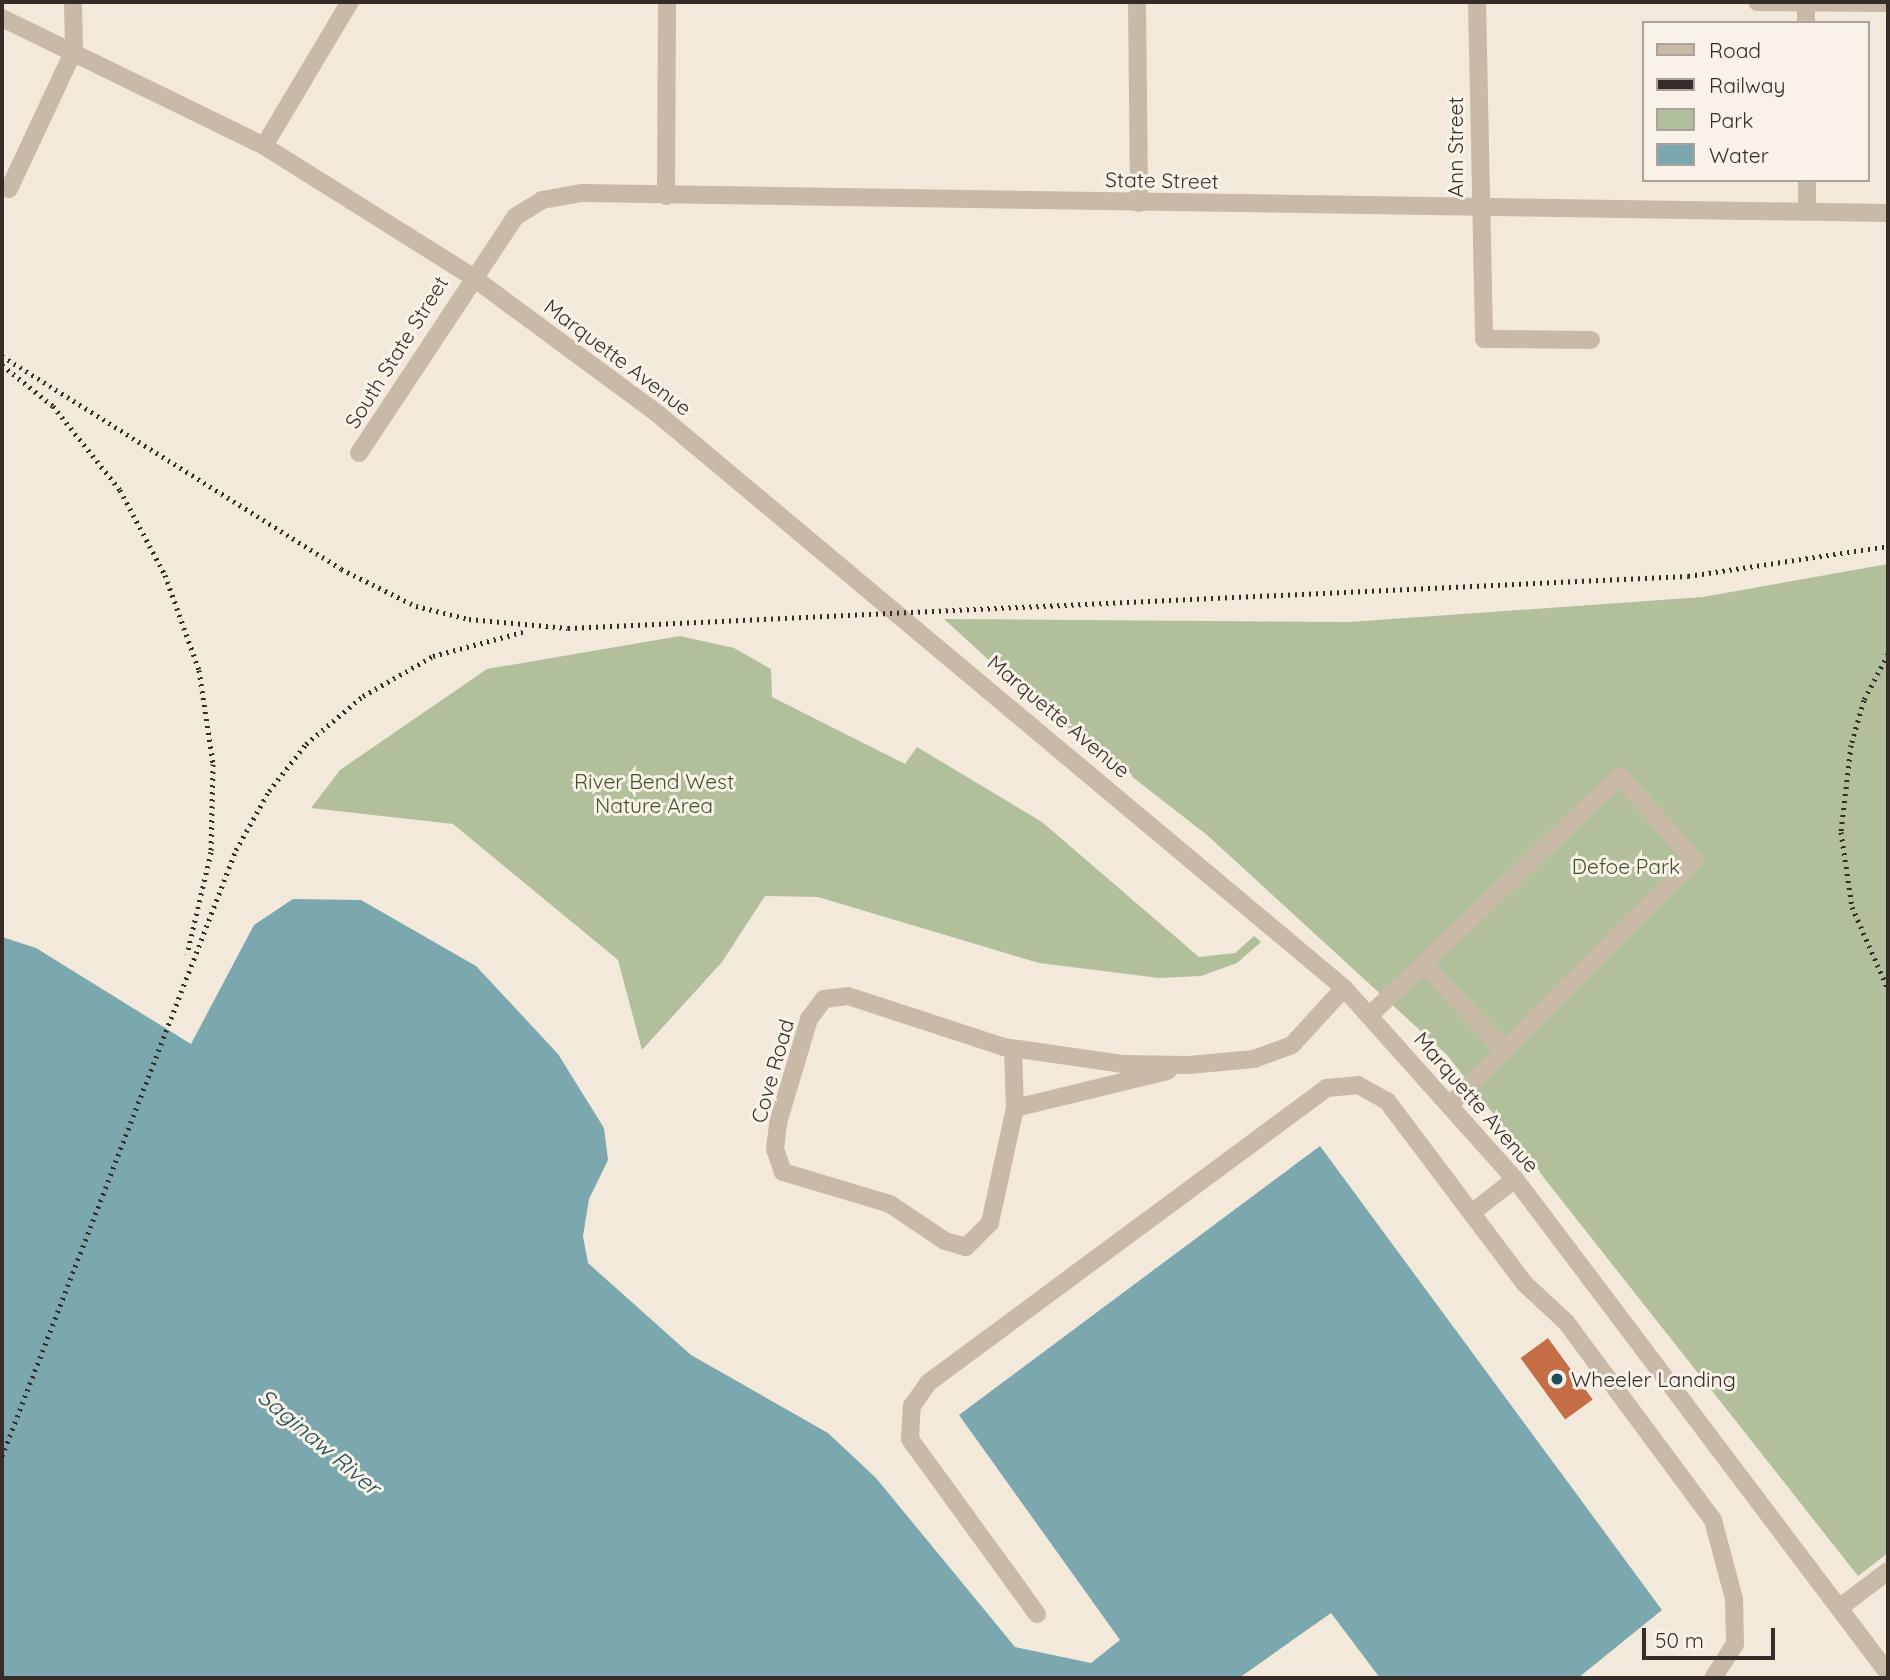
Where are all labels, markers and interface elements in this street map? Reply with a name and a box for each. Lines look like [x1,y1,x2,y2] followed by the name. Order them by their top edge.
[1642,21,1869,182] legend
[1709,37,1761,63] text: Road
[1709,72,1785,98] text: Railway
[1442,97,1468,197] street label: Ann Street
[1709,107,1753,133] text: Park
[1709,142,1769,168] text: Water
[1105,166,1219,194] street label: State Street
[339,271,453,433] street label: South State Street
[539,293,697,421] street label: Marquette Avenue
[983,649,1135,783] street label: Marquette Avenue
[574,768,734,818] park label: River Bend West Nature Area
[1572,853,1680,879] park label: Defoe Park
[745,1016,799,1126] street label: Cove Road
[1409,1027,1545,1177] street label: Marquette Avenue
[1571,1366,1736,1392] place label: Wheeler Landing
[1549,1371,1565,1387] marker: Wheeler Landing
[252,1383,386,1501] water label: Saginaw River
[1645,1614,1778,1658] scale bar
[1655,1627,1704,1653] text: 50 m

